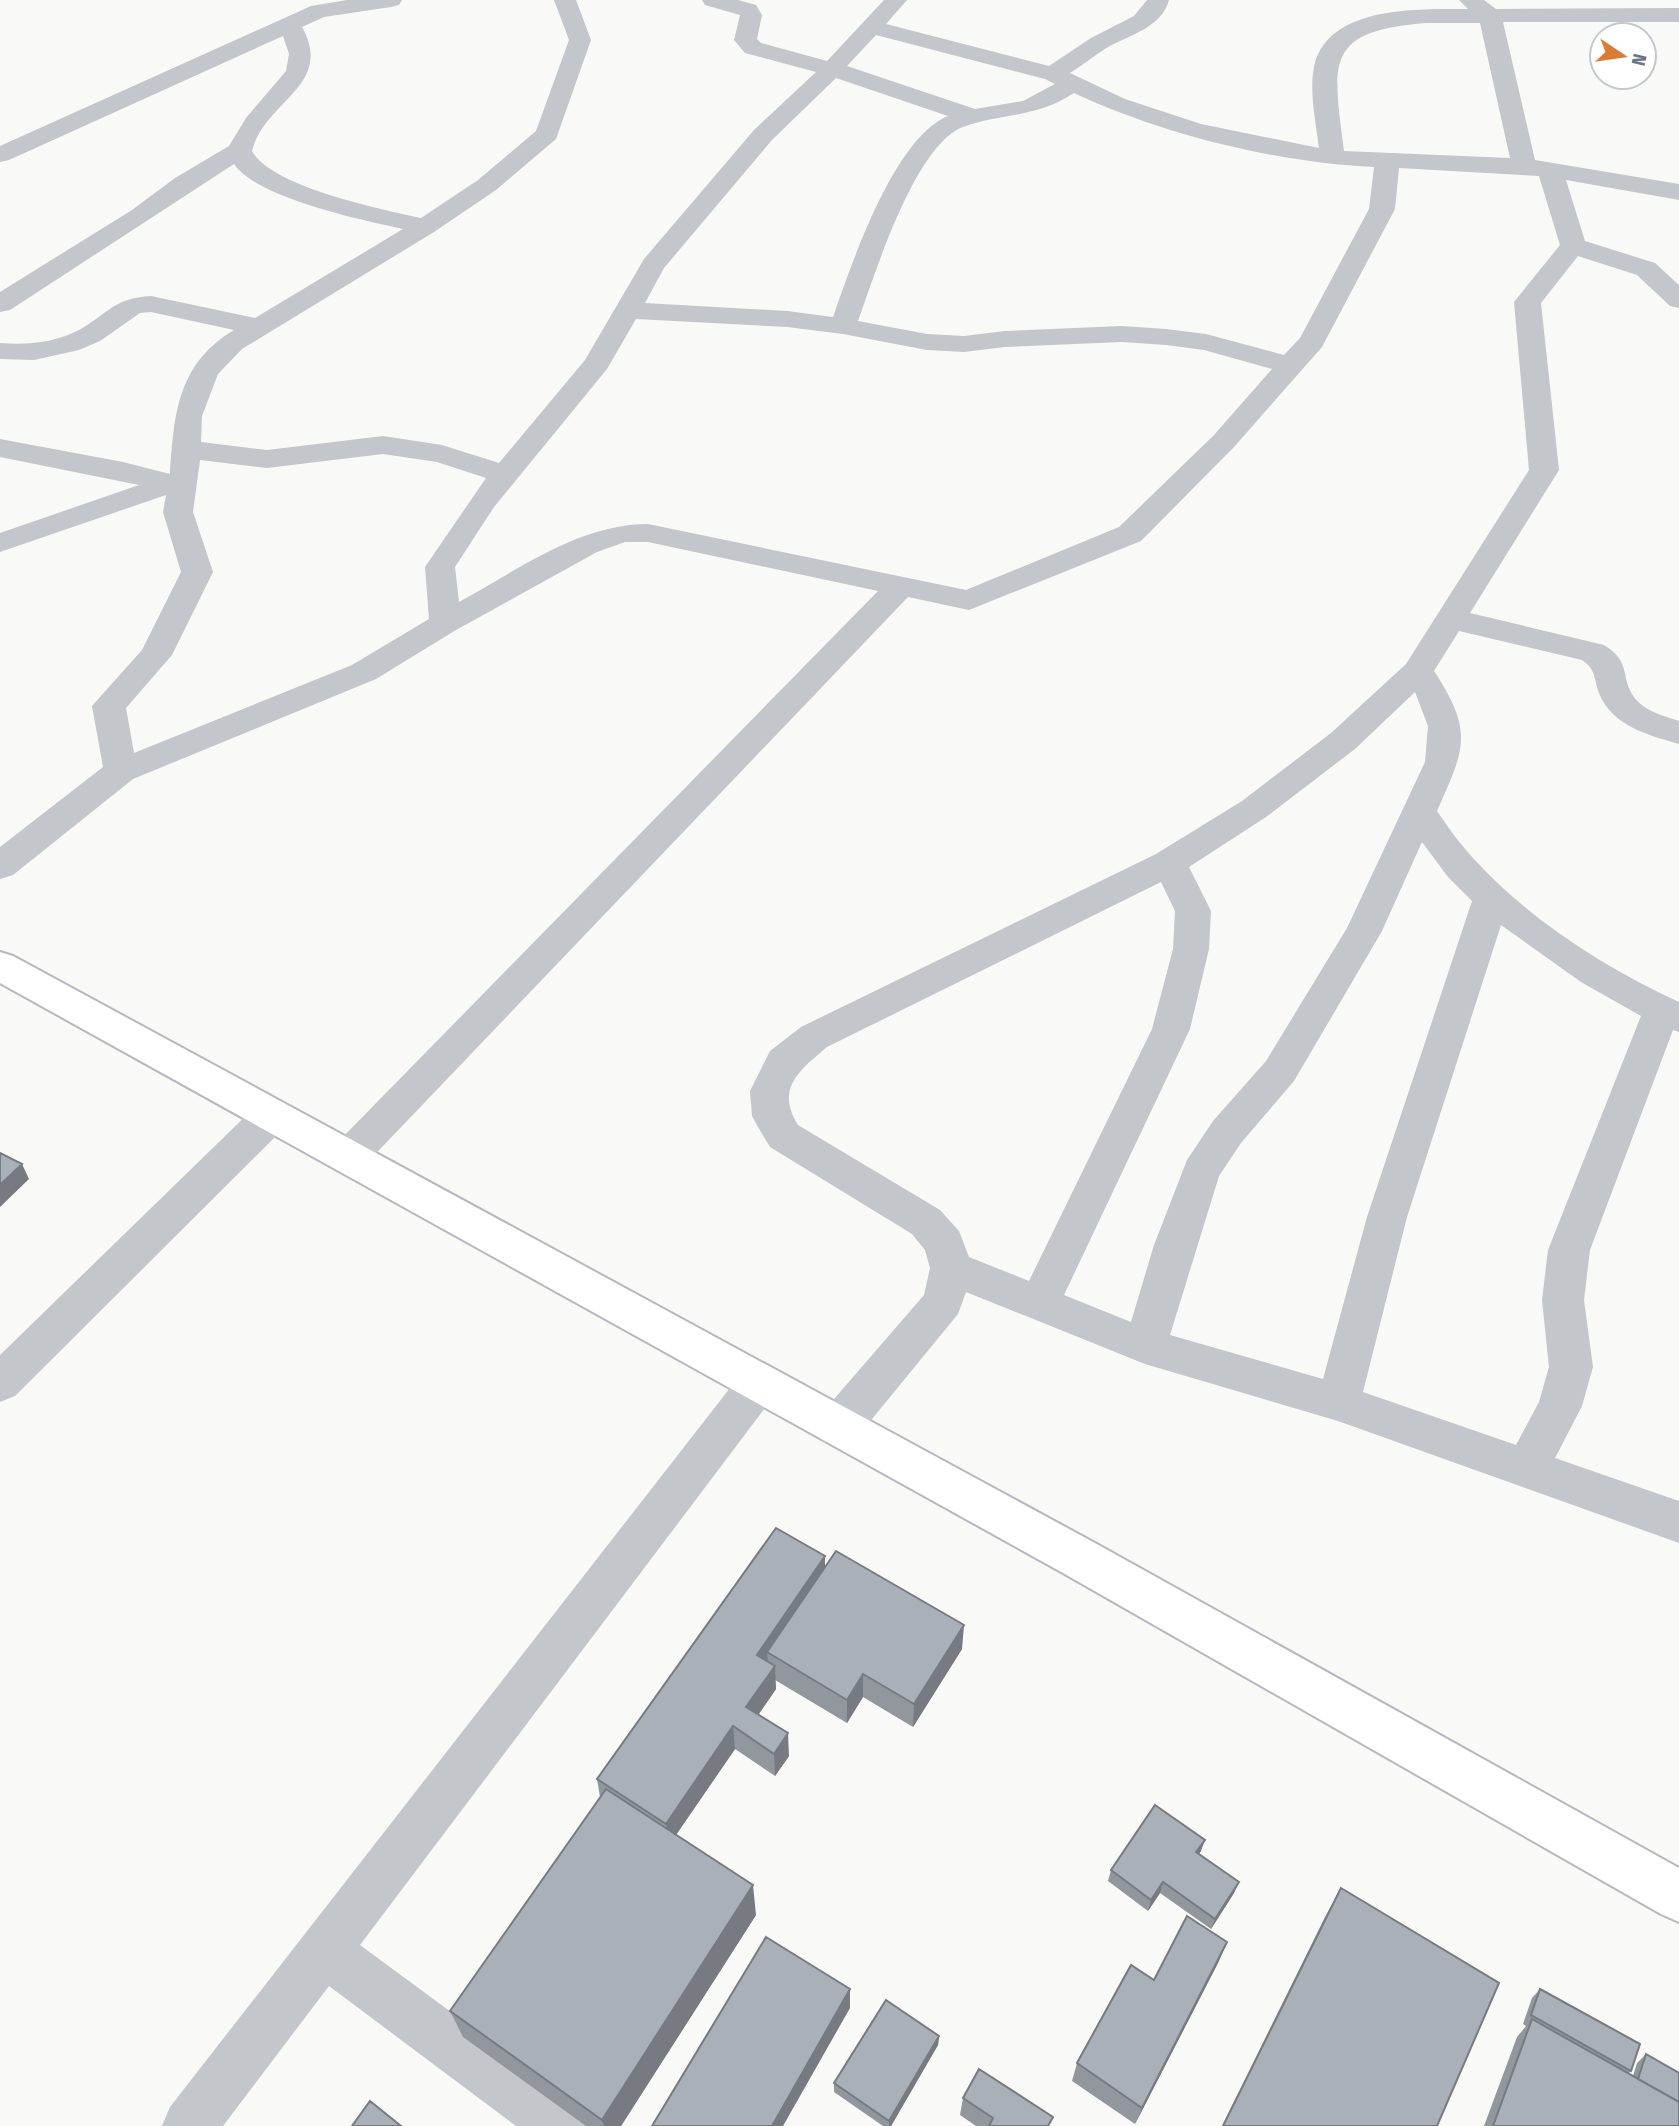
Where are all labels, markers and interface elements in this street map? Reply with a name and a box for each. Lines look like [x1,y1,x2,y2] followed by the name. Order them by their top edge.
[1588,21,1658,91] north arrow
[1627,52,1652,68] text: N

